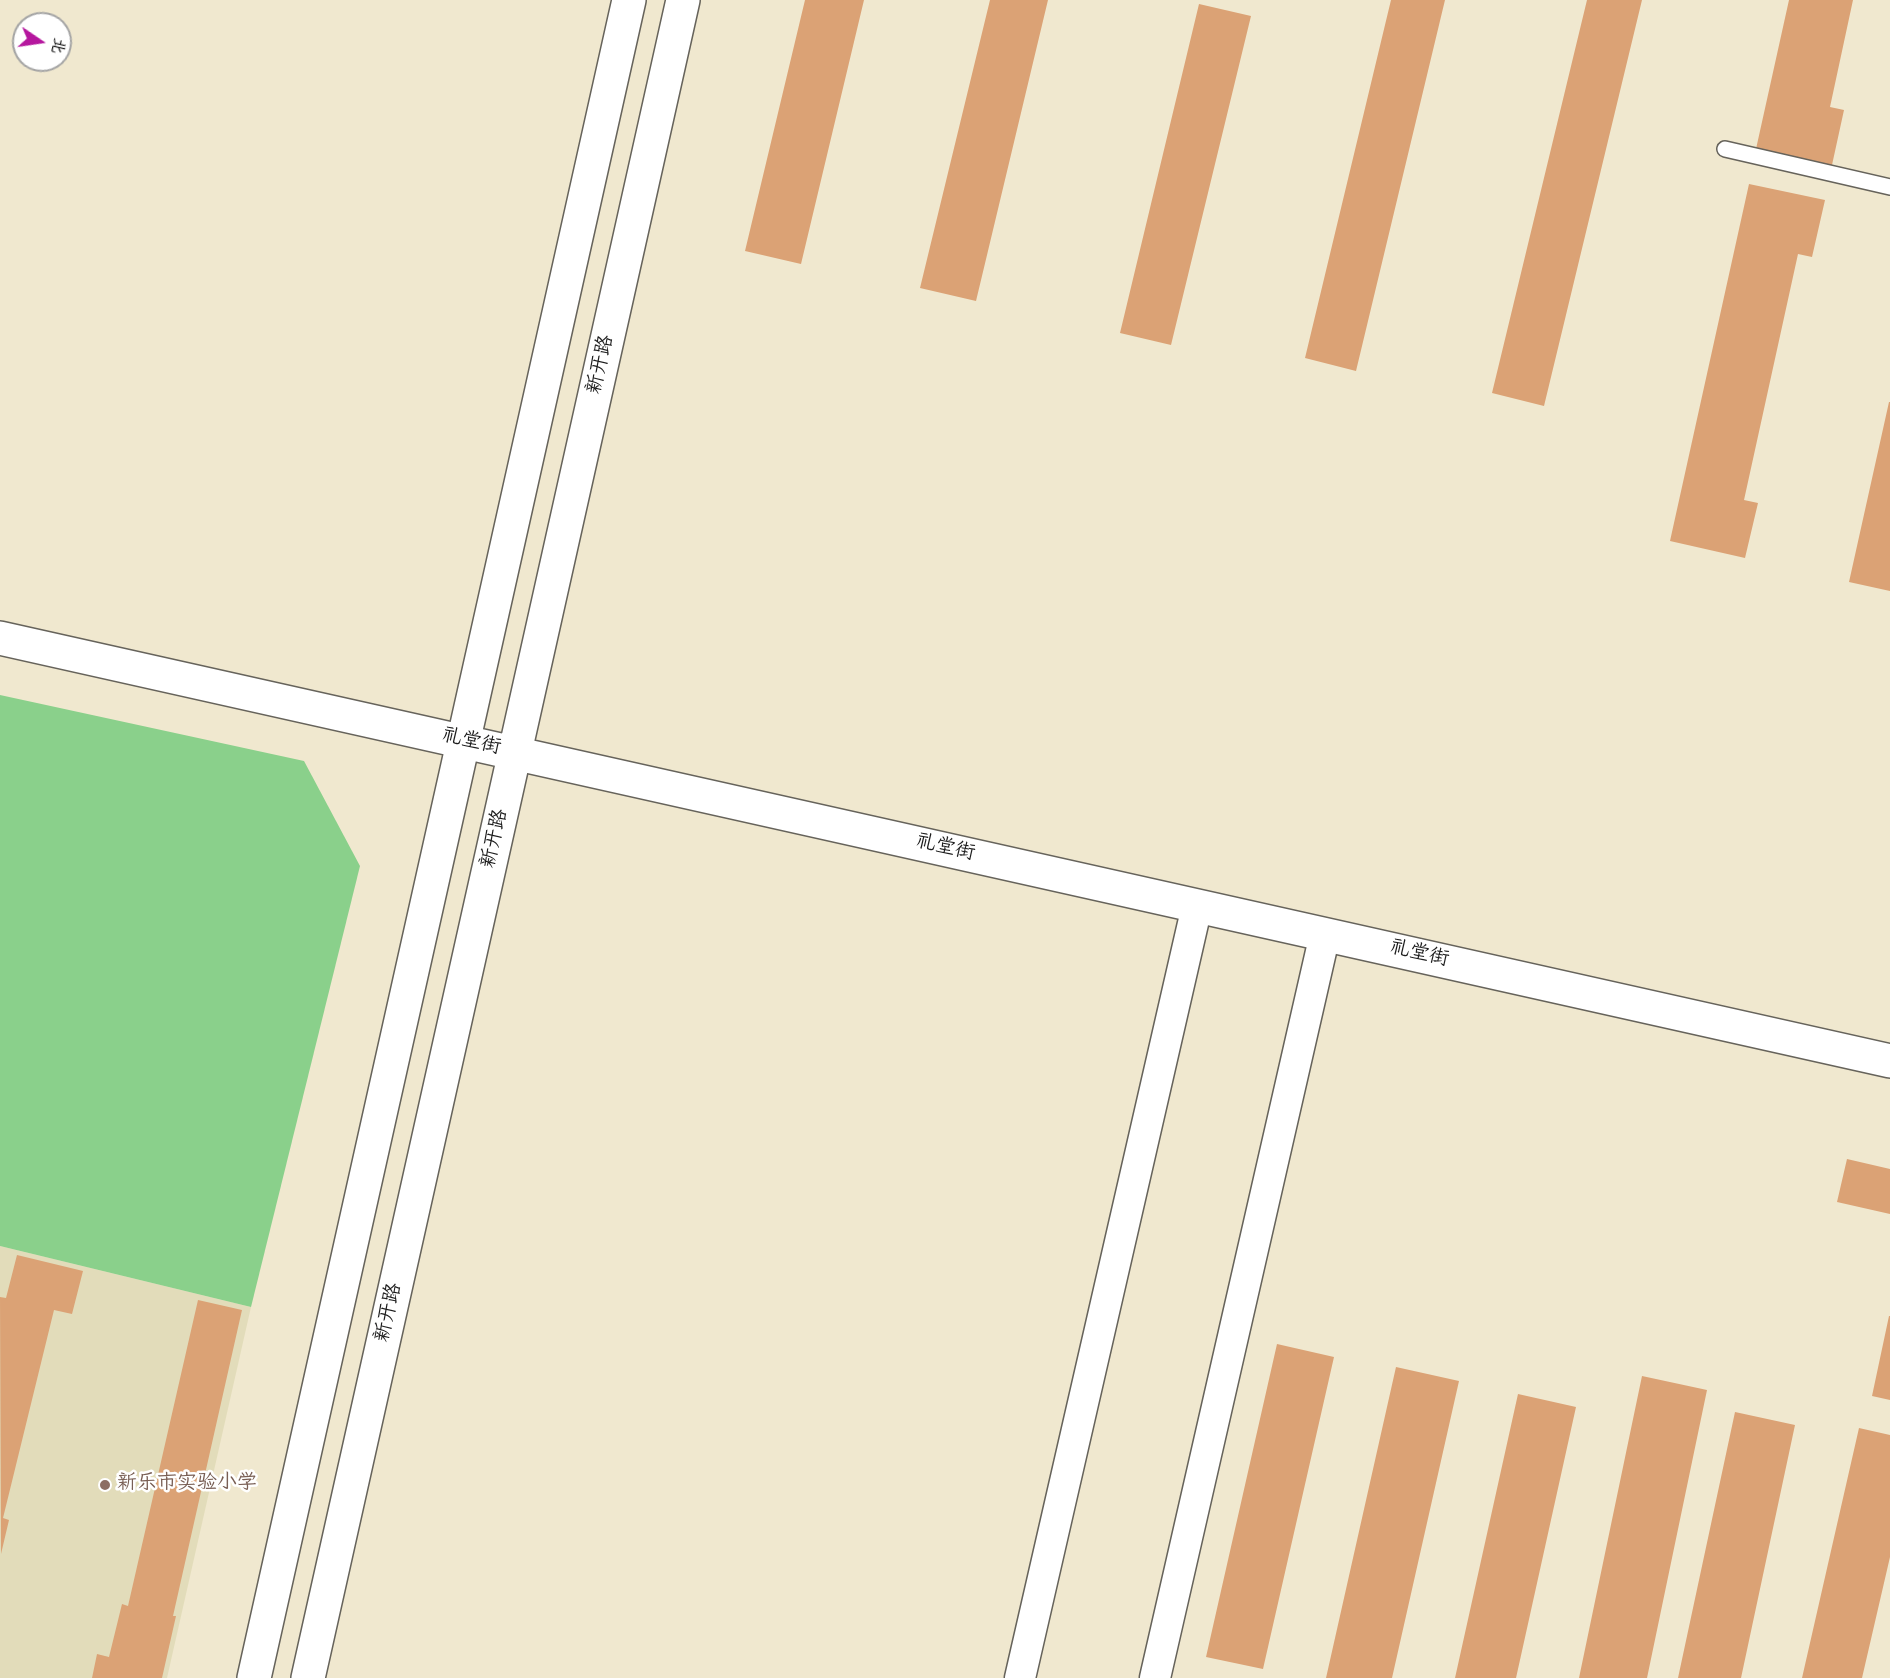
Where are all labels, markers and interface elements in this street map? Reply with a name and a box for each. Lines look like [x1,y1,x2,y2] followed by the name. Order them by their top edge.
[12,12,72,72] north arrow
[44,35,71,56] text: 北
[584,333,620,397] street label: 新开路
[439,725,503,761] street label: 礼堂街
[478,807,514,871] street label: 新开路
[913,831,977,867] street label: 礼堂街
[1387,937,1451,973] street label: 礼堂街
[372,1281,408,1345] street label: 新开路
[117,1473,257,1497] place label: 新乐市实验小学
[98,1478,112,1492] marker: 新乐市实验小学

